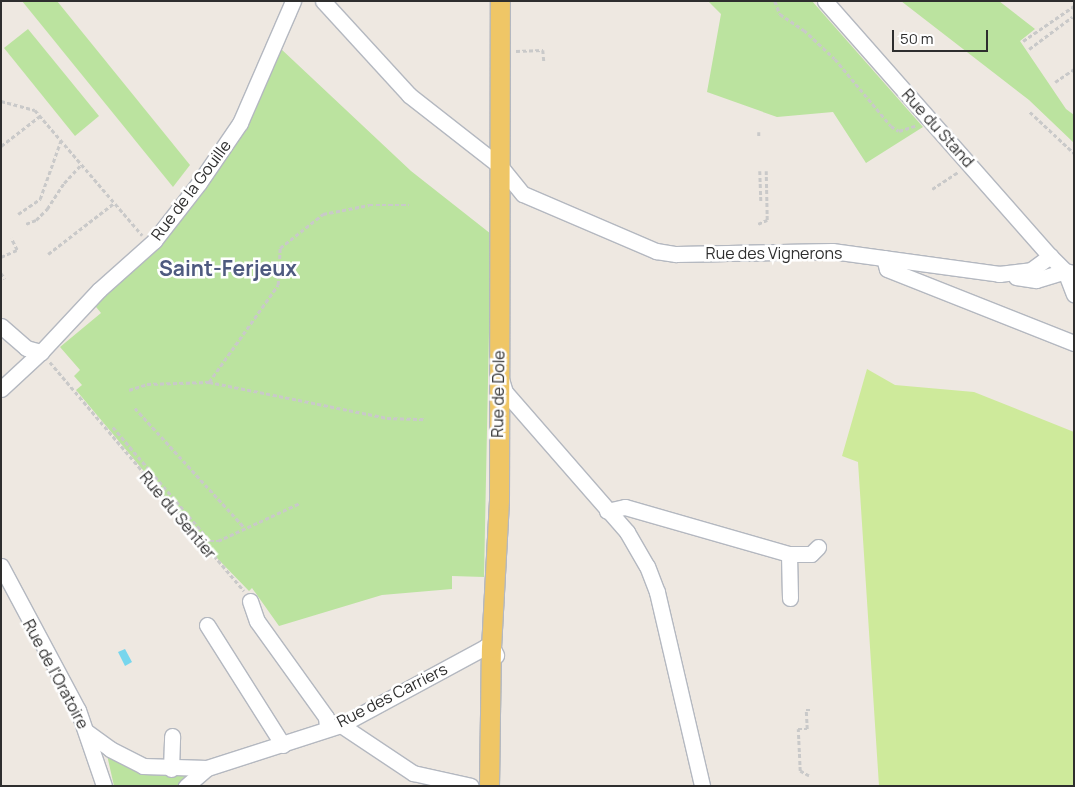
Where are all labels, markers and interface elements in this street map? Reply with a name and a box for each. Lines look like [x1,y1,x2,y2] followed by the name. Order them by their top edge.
[895,20,991,52] scale bar
[900,28,934,49] text: 50 m
[898,85,978,171] street label: Rue du Stand
[147,136,235,244] street label: Rue de la Gouille
[706,243,842,263] street label: Rue des Vignerons
[159,255,297,281] district label: Saint-Ferjeux
[488,350,508,438] street label: Rue de Dole
[136,467,220,563] street label: Rue du Sentier
[19,616,93,732] street label: Rue de l'Oratoire
[334,659,450,731] street label: Rue des Carriers

